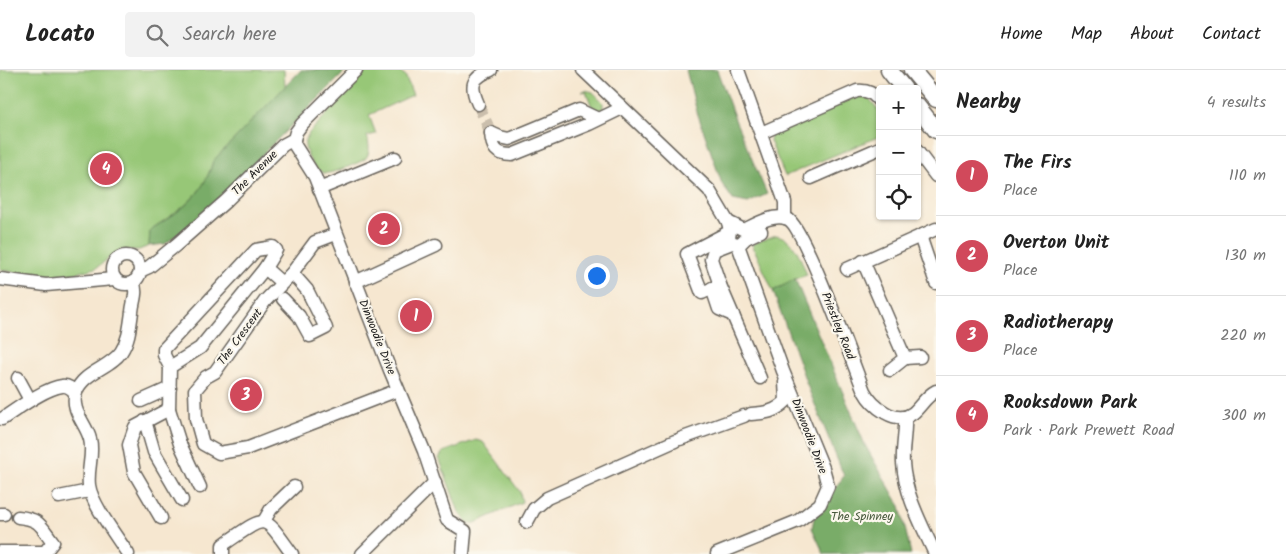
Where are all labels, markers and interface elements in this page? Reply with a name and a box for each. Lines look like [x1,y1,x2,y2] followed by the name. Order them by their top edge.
[125,12,475,57] search box
[25,15,95,54] text: Locato
[183,20,276,50] text: Search here
[1000,20,1043,49] text: Home
[1071,20,1102,49] text: Map
[1130,20,1174,49] text: About
[1202,20,1261,49] text: Contact
[143,21,171,49] icon: search
[876,85,921,220] map controls
[876,85,921,130] button: +
[956,86,1021,119] text: Nearby
[1207,90,1266,115] text: 4 results
[876,130,921,175] button: −
[228,145,283,200] street label: The Avenue
[1003,148,1072,178] text: The Firs
[90,150,122,188] pin: 4
[970,163,974,188] text: 1
[1229,163,1266,188] text: 110 m
[876,175,921,220] button: locate
[1003,178,1037,203] text: Place
[368,210,400,248] pin: 2
[1003,228,1109,258] text: Overton Unit
[967,243,977,268] text: 2
[1225,243,1266,268] text: 130 m
[1003,258,1037,283] text: Place
[584,263,610,289] your location
[816,289,861,364] street label: Priestley Road
[353,296,401,378] street label: Dinwoodie Drive
[400,297,432,335] pin: 1
[213,304,267,369] street label: The Crescent
[1003,308,1113,338] text: Radiotherapy
[968,323,976,348] text: 3
[1220,323,1266,348] text: 220 m
[1003,338,1037,363] text: Place
[230,376,262,414] pin: 3
[1003,388,1137,418] text: Rooksdown Park
[786,395,832,477] street label: Dinwoodie Drive
[968,403,976,428] text: 4
[1222,403,1266,428] text: 300 m
[1003,418,1174,443] text: Park · Park Prewett Road
[831,507,893,526] park label: The Spinney

